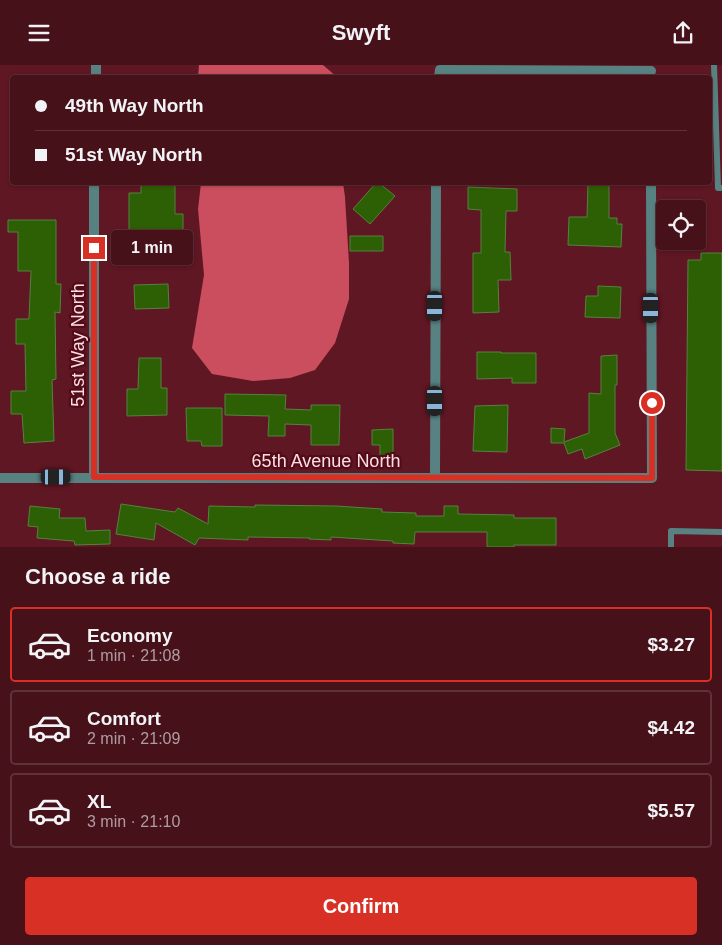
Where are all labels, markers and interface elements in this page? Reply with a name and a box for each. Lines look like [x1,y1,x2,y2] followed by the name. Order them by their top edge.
[25,19,53,47] icon: menu
[669,19,697,47] icon: share
[332,20,390,45] text: Swyft
[65,95,204,116] text: 49th Way North
[65,144,203,165] text: 51st Way North
[656,200,706,250] map controls
[656,200,706,250] button: locate
[112,231,194,265] callout: 1 min
[83,237,105,259] route end
[131,239,173,256] text: 1 min
[68,283,88,407] street label: 51st Way North
[427,291,442,321] car
[643,293,658,323] car
[427,386,442,416] car
[641,392,663,414] route start
[252,451,400,471] street label: 65th Avenue North
[41,470,71,485] car
[25,564,170,589] text: Choose a ride
[27,622,72,667] icon: car
[87,625,173,646] text: Economy
[647,634,695,655] text: $3.27
[87,647,180,664] text: 1 min · 21:08
[27,705,72,750] icon: car
[87,708,161,729] text: Comfort
[647,717,695,738] text: $4.42
[87,730,180,747] text: 2 min · 21:09
[27,788,72,833] icon: car
[87,791,111,812] text: XL
[647,800,695,821] text: $5.57
[87,813,180,830] text: 3 min · 21:10
[25,877,697,935] button: Confirm

